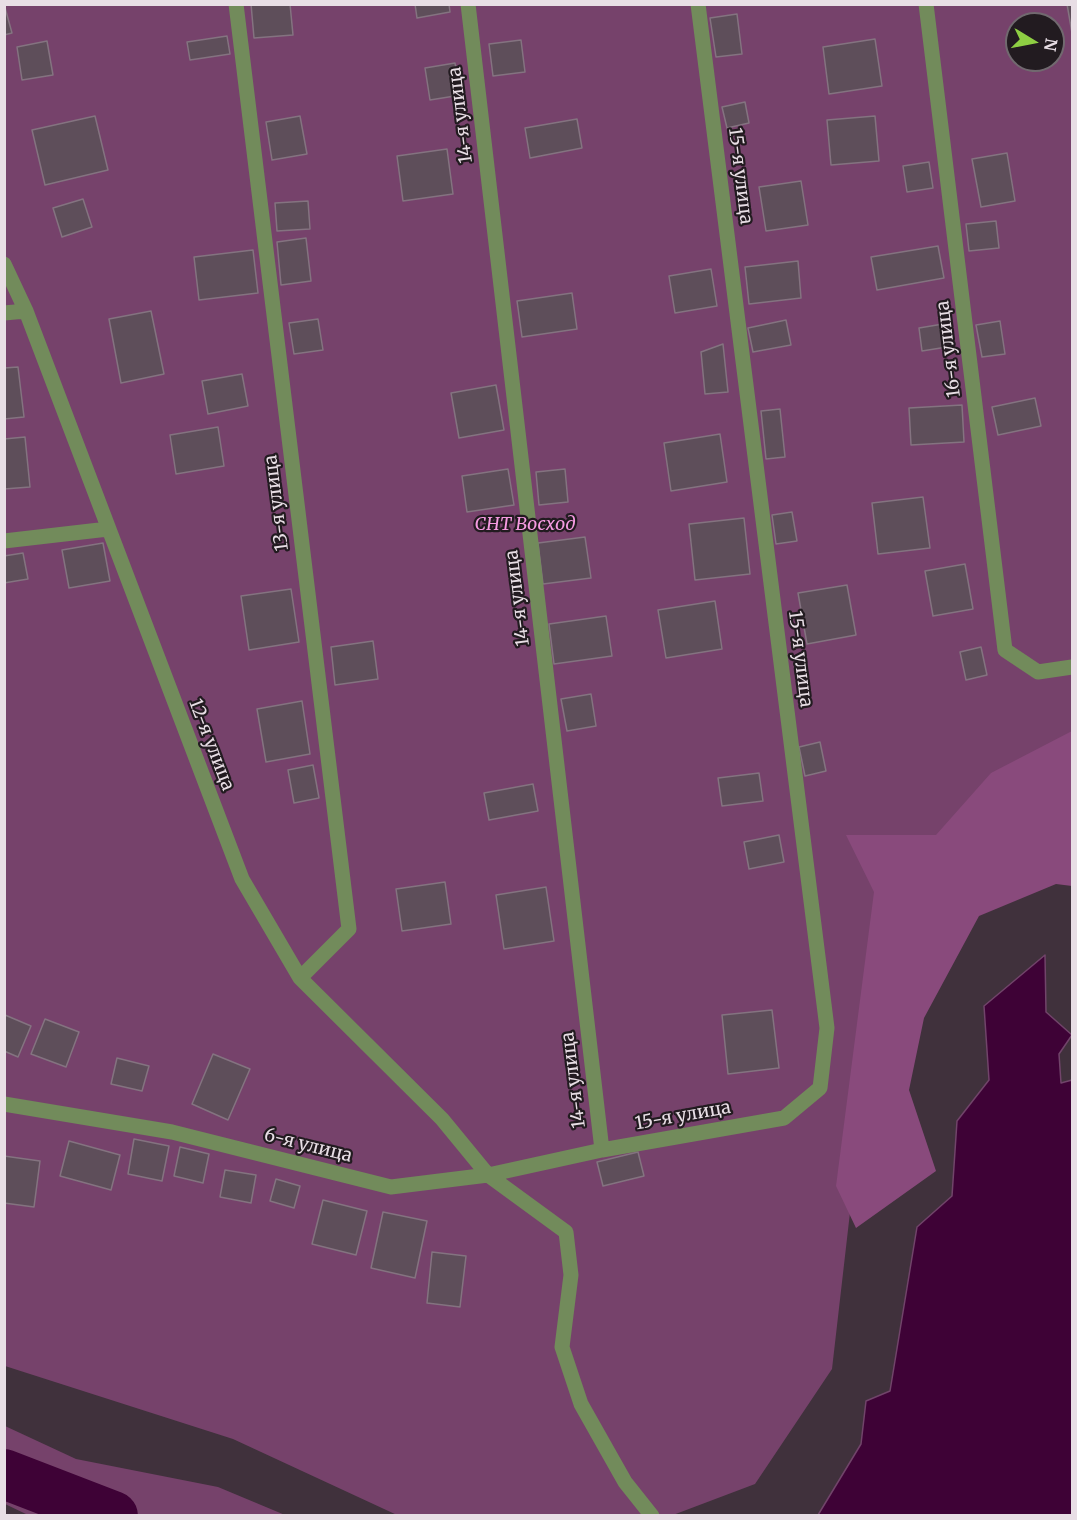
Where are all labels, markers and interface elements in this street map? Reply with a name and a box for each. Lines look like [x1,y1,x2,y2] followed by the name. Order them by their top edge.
[1005,12,1065,72] north arrow
[1040,37,1062,53] text: N
[444,66,478,164] street label: 14-я улица
[723,127,757,225] street label: 15-я улица
[932,299,966,399] street label: 16-я улица
[260,454,294,552] street label: 13-я улица
[475,514,575,536] park label: СНТ Восход
[501,549,535,647] street label: 14-я улица
[783,610,817,708] street label: 15-я улица
[184,696,238,794] street label: 12-я улица
[557,1031,591,1129] street label: 14-я улица
[633,1097,733,1135] street label: 15-я улица
[262,1125,354,1167] street label: 6-я улица

